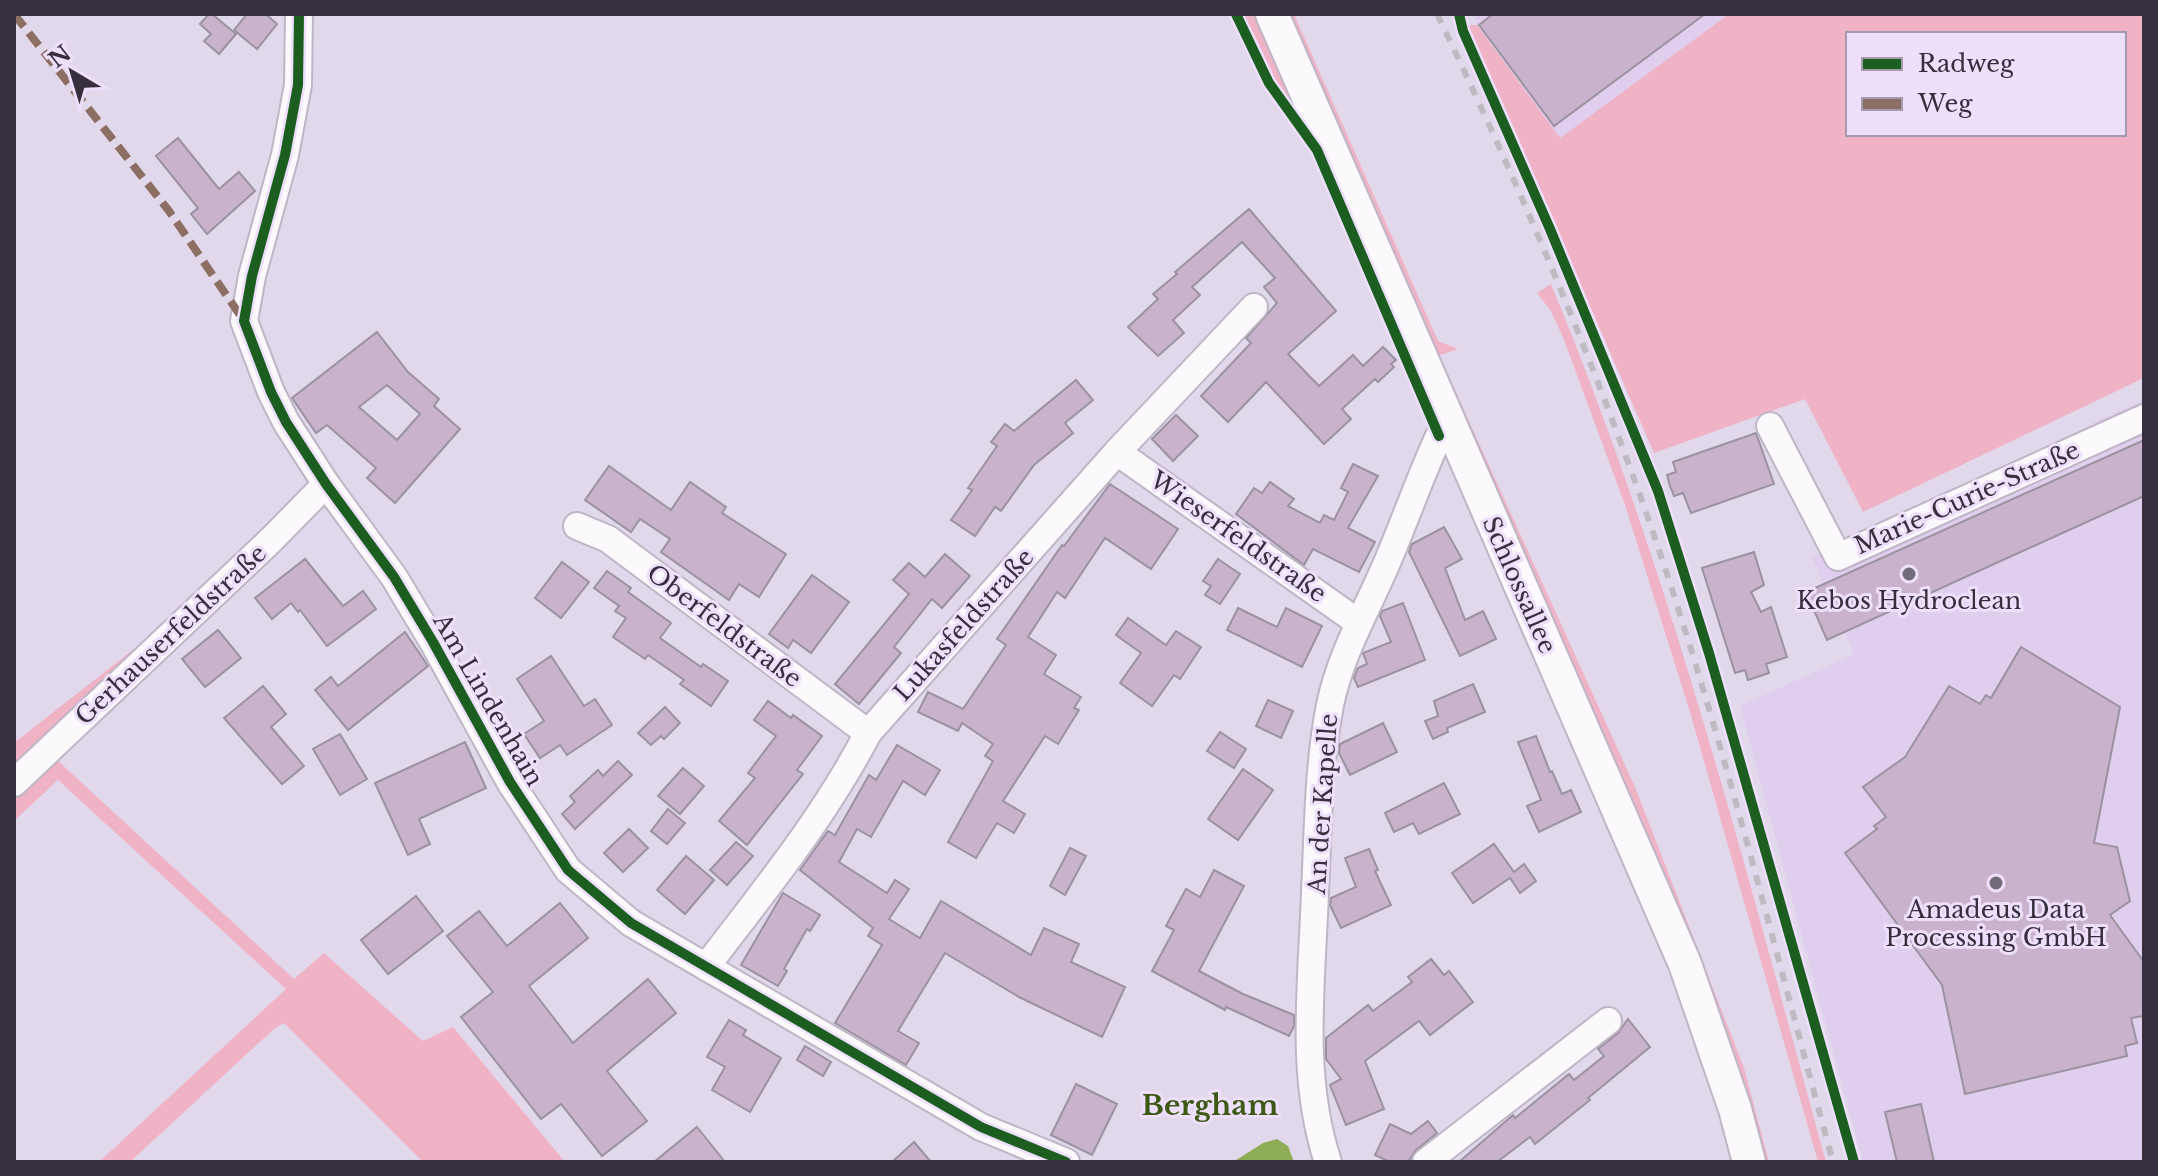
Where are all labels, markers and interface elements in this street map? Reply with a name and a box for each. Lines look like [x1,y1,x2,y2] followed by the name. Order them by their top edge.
[32,32,112,112] north arrow
[1846,32,2126,136] legend
[44,39,77,74] text: N
[1918,49,2015,78] text: Radweg
[1917,89,1973,118] text: Weg
[1850,435,2084,560] street label: Marie-Curie-Straße
[1144,464,1332,608] street label: Wieserfeldstraße
[1476,512,1563,658] street label: Schlossallee
[69,539,272,731] street label: Gerhauserfeldstraße
[888,543,1040,707] street label: Lukasfeldstraße
[641,558,807,693] street label: Oberfeldstraße
[1900,565,1918,583] marker: Kebos Hydroclean
[1797,586,2021,615] place label: Kebos Hydroclean
[427,607,550,791] street label: Am Lindenhain
[1302,713,1343,896] street label: An der Kapelle
[1987,874,2005,892] marker: Amadeus Data Processing GmbH
[1885,895,2107,952] place label: Amadeus Data Processing GmbH
[1142,1088,1278,1123] district label: Bergham

